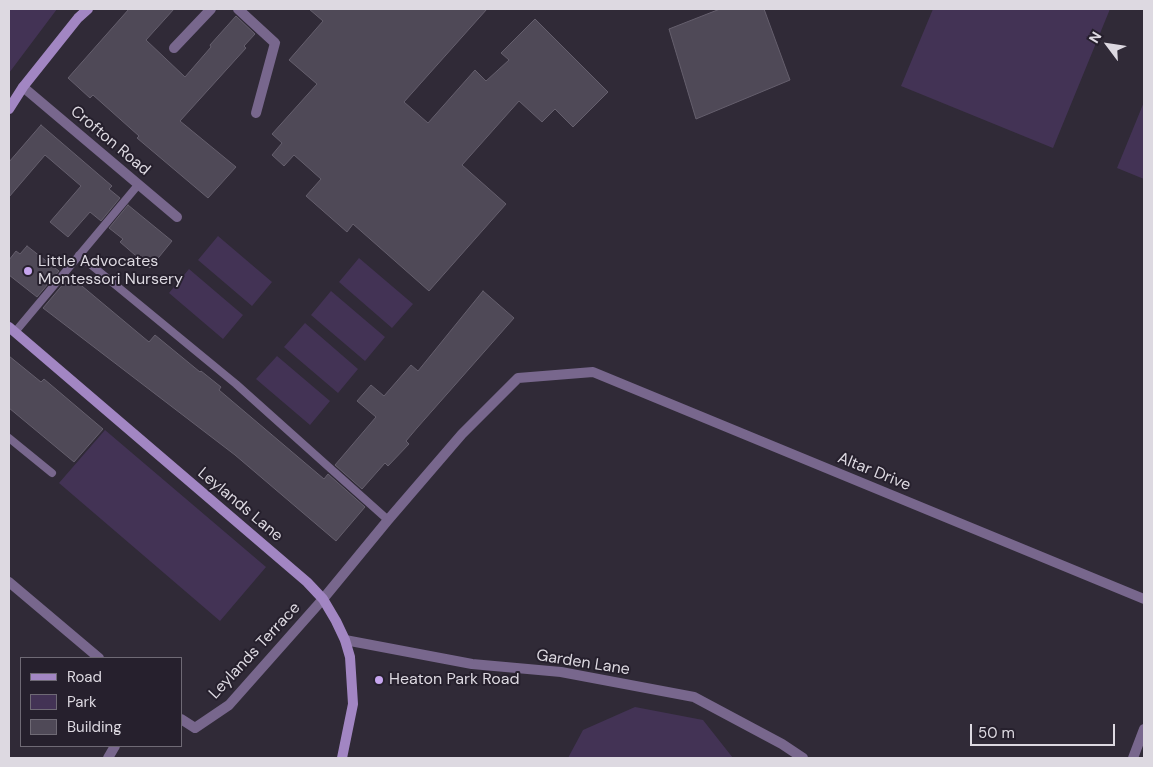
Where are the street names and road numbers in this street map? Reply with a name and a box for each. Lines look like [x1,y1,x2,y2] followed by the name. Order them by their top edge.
[66,102,154,180] street label: Crofton Road
[835,449,913,495] street label: Altar Drive
[194,464,286,546] street label: Leylands Lane
[205,599,305,703] street label: Leylands Terrace
[535,646,631,680] street label: Garden Lane

